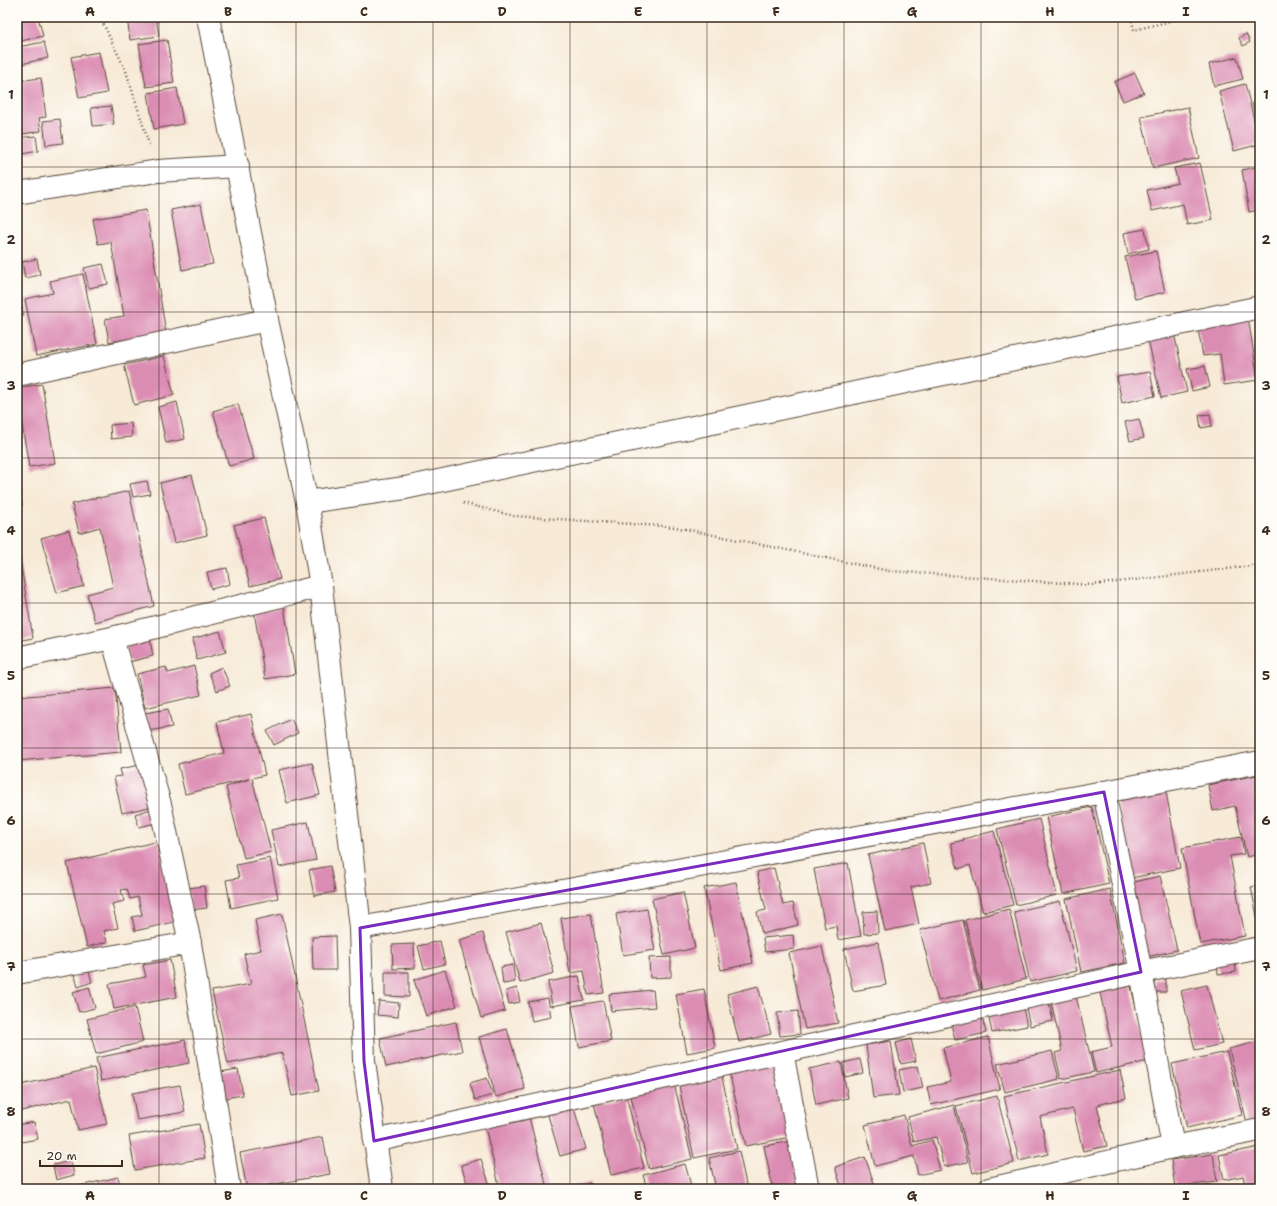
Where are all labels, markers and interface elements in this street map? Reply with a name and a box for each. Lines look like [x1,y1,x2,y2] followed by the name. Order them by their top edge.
[85,3,95,20] text: A
[224,3,232,20] text: B
[360,3,368,20] text: C
[497,3,507,20] text: D
[634,3,643,20] text: E
[772,3,780,20] text: F
[907,3,918,20] text: G
[1045,3,1055,20] text: H
[1182,3,1190,20] text: I
[8,86,14,103] text: 1
[1263,86,1269,103] text: 1
[6,231,16,248] text: 2
[1261,231,1271,248] text: 2
[6,377,16,394] text: 3
[1261,377,1271,394] text: 3
[6,522,16,539] text: 4
[1261,522,1271,539] text: 4
[7,667,15,684] text: 5
[1262,667,1270,684] text: 5
[6,812,16,829] text: 6
[1261,812,1271,829] text: 6
[6,958,16,975] text: 7
[1261,958,1271,975] text: 7
[6,1103,16,1120] text: 8
[1261,1103,1271,1120] text: 8
[40,1142,122,1168] scale bar
[46,1148,77,1164] text: 20 m
[85,1187,95,1204] text: A
[224,1187,232,1204] text: B
[360,1187,368,1204] text: C
[497,1187,507,1204] text: D
[634,1187,643,1204] text: E
[772,1187,780,1204] text: F
[907,1187,918,1204] text: G
[1045,1187,1055,1204] text: H
[1182,1187,1190,1204] text: I

